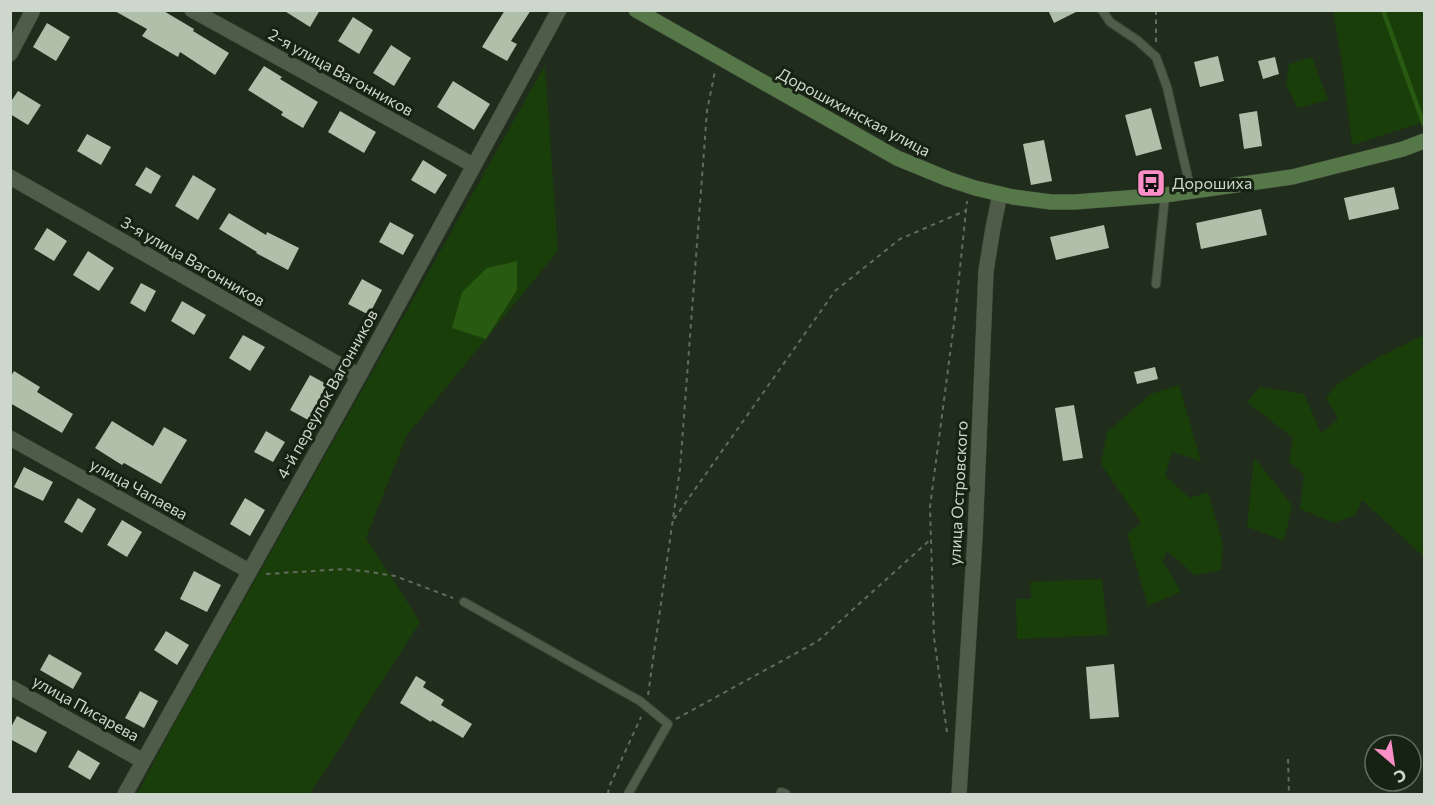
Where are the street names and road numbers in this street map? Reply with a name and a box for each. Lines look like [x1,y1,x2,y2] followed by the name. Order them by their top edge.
[265,24,417,119] street label: 2-я улица Вагонников
[775,63,934,160] street label: Дорошихинская улица
[118,212,269,310] street label: 3-я улица Вагонников
[272,306,381,482] street label: 4-й переулок Вагонников
[944,420,971,566] street label: улица Островского
[87,454,191,523] street label: улица Чапаева
[30,670,143,745] street label: улица Писарева

